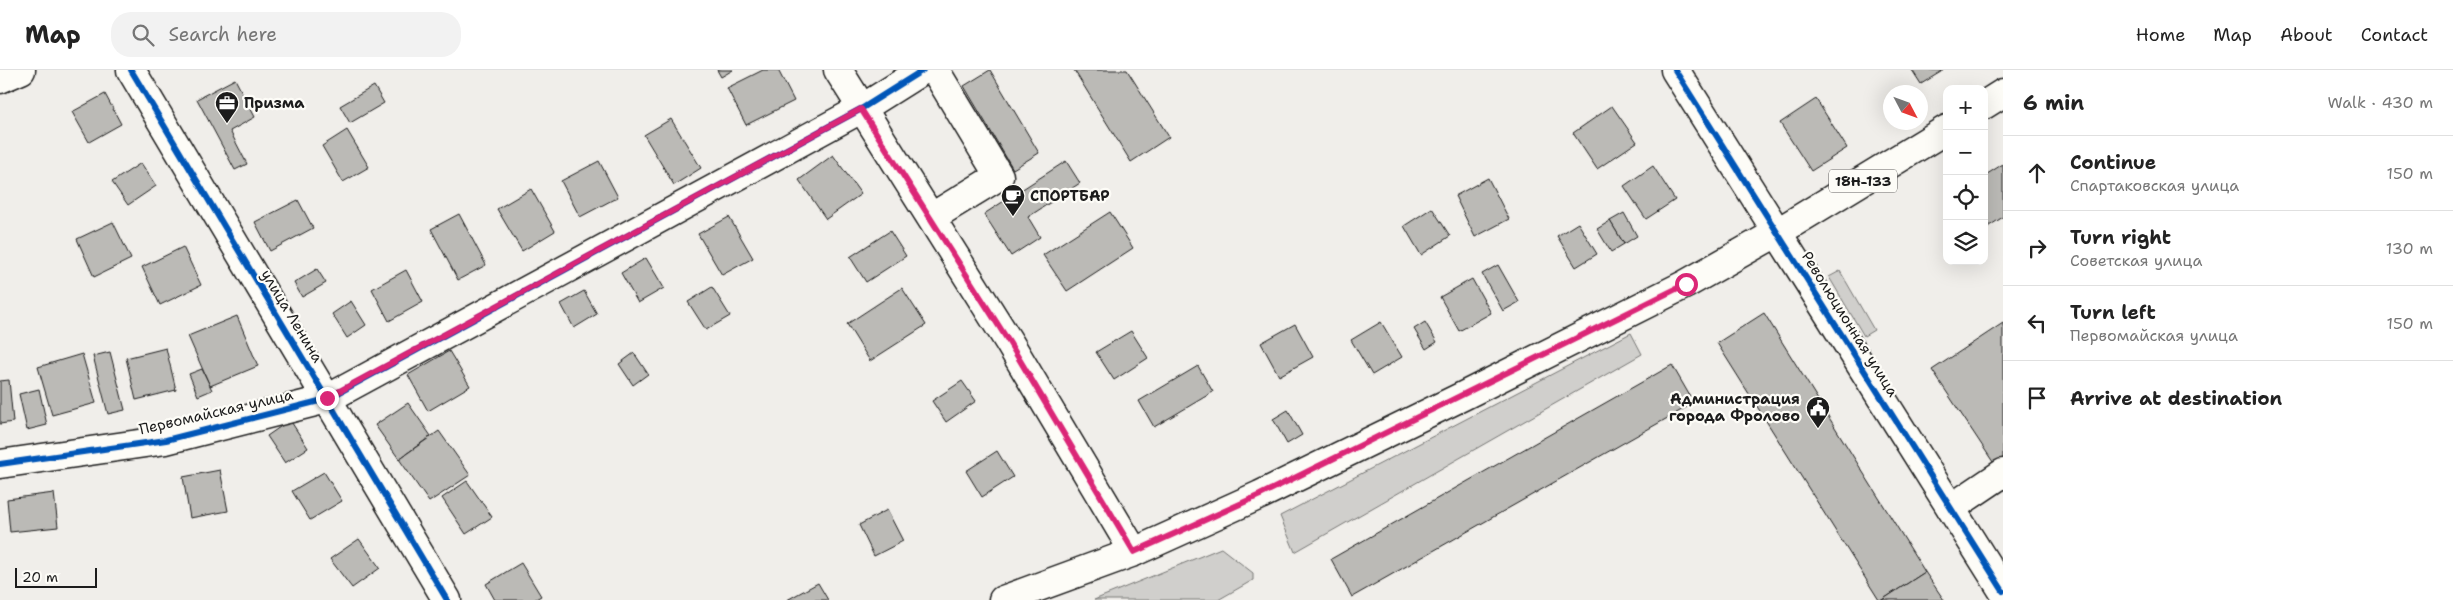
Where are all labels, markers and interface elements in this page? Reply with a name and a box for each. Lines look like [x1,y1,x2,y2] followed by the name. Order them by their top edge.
[111,12,461,57] search box
[25,19,81,51] text: Map
[129,21,157,49] icon: search
[169,22,277,47] text: Search here
[2136,23,2185,47] text: Home
[2213,23,2252,47] text: Map
[2280,23,2333,47] text: About
[2361,23,2428,47] text: Contact
[1883,85,1928,130] north arrow
[1943,85,1988,265] map controls
[1943,85,1988,130] button: +
[2023,89,2084,117] text: 6 min
[214,90,240,124] office icon: Призма
[2327,92,2433,113] text: Walk · 430 m
[244,93,305,113] place label: Призма
[1943,130,1988,175] button: −
[2070,150,2156,175] text: Continue
[2023,159,2051,187] icon: ahead
[2386,163,2433,184] text: 150 m
[1829,170,1897,192] road number: 18Н-133
[1943,175,1988,220] button: locate
[2070,175,2239,196] text: Спартаковская улица
[1000,183,1026,217] cafe icon: СПОРТБАР
[1030,186,1110,206] place label: СПОРТБАР
[1943,220,1988,265] button: layers
[2070,225,2171,250] text: Turn right
[2023,234,2051,262] icon: right
[2386,238,2433,259] text: 130 m
[1797,248,1903,401] street label: Революционная улица
[2070,250,2202,271] text: Советская улица
[256,266,328,367] street label: улица Ленина
[1675,273,1698,296] route start
[2070,300,2156,325] text: Turn left
[2023,309,2051,337] icon: left
[2386,313,2433,334] text: 150 m
[2070,325,2238,346] text: Первомайская улица
[137,384,296,439] street label: Первомайская улица
[2023,384,2051,412] icon: arrive
[2070,386,2282,411] text: Arrive at destination
[316,387,339,410] route end
[1669,389,1800,426] place label: Администрация города Фролово
[1805,395,1831,429] public building icon: Администрация города Фролово
[15,565,98,588] scale bar
[22,568,58,586] text: 20 m

